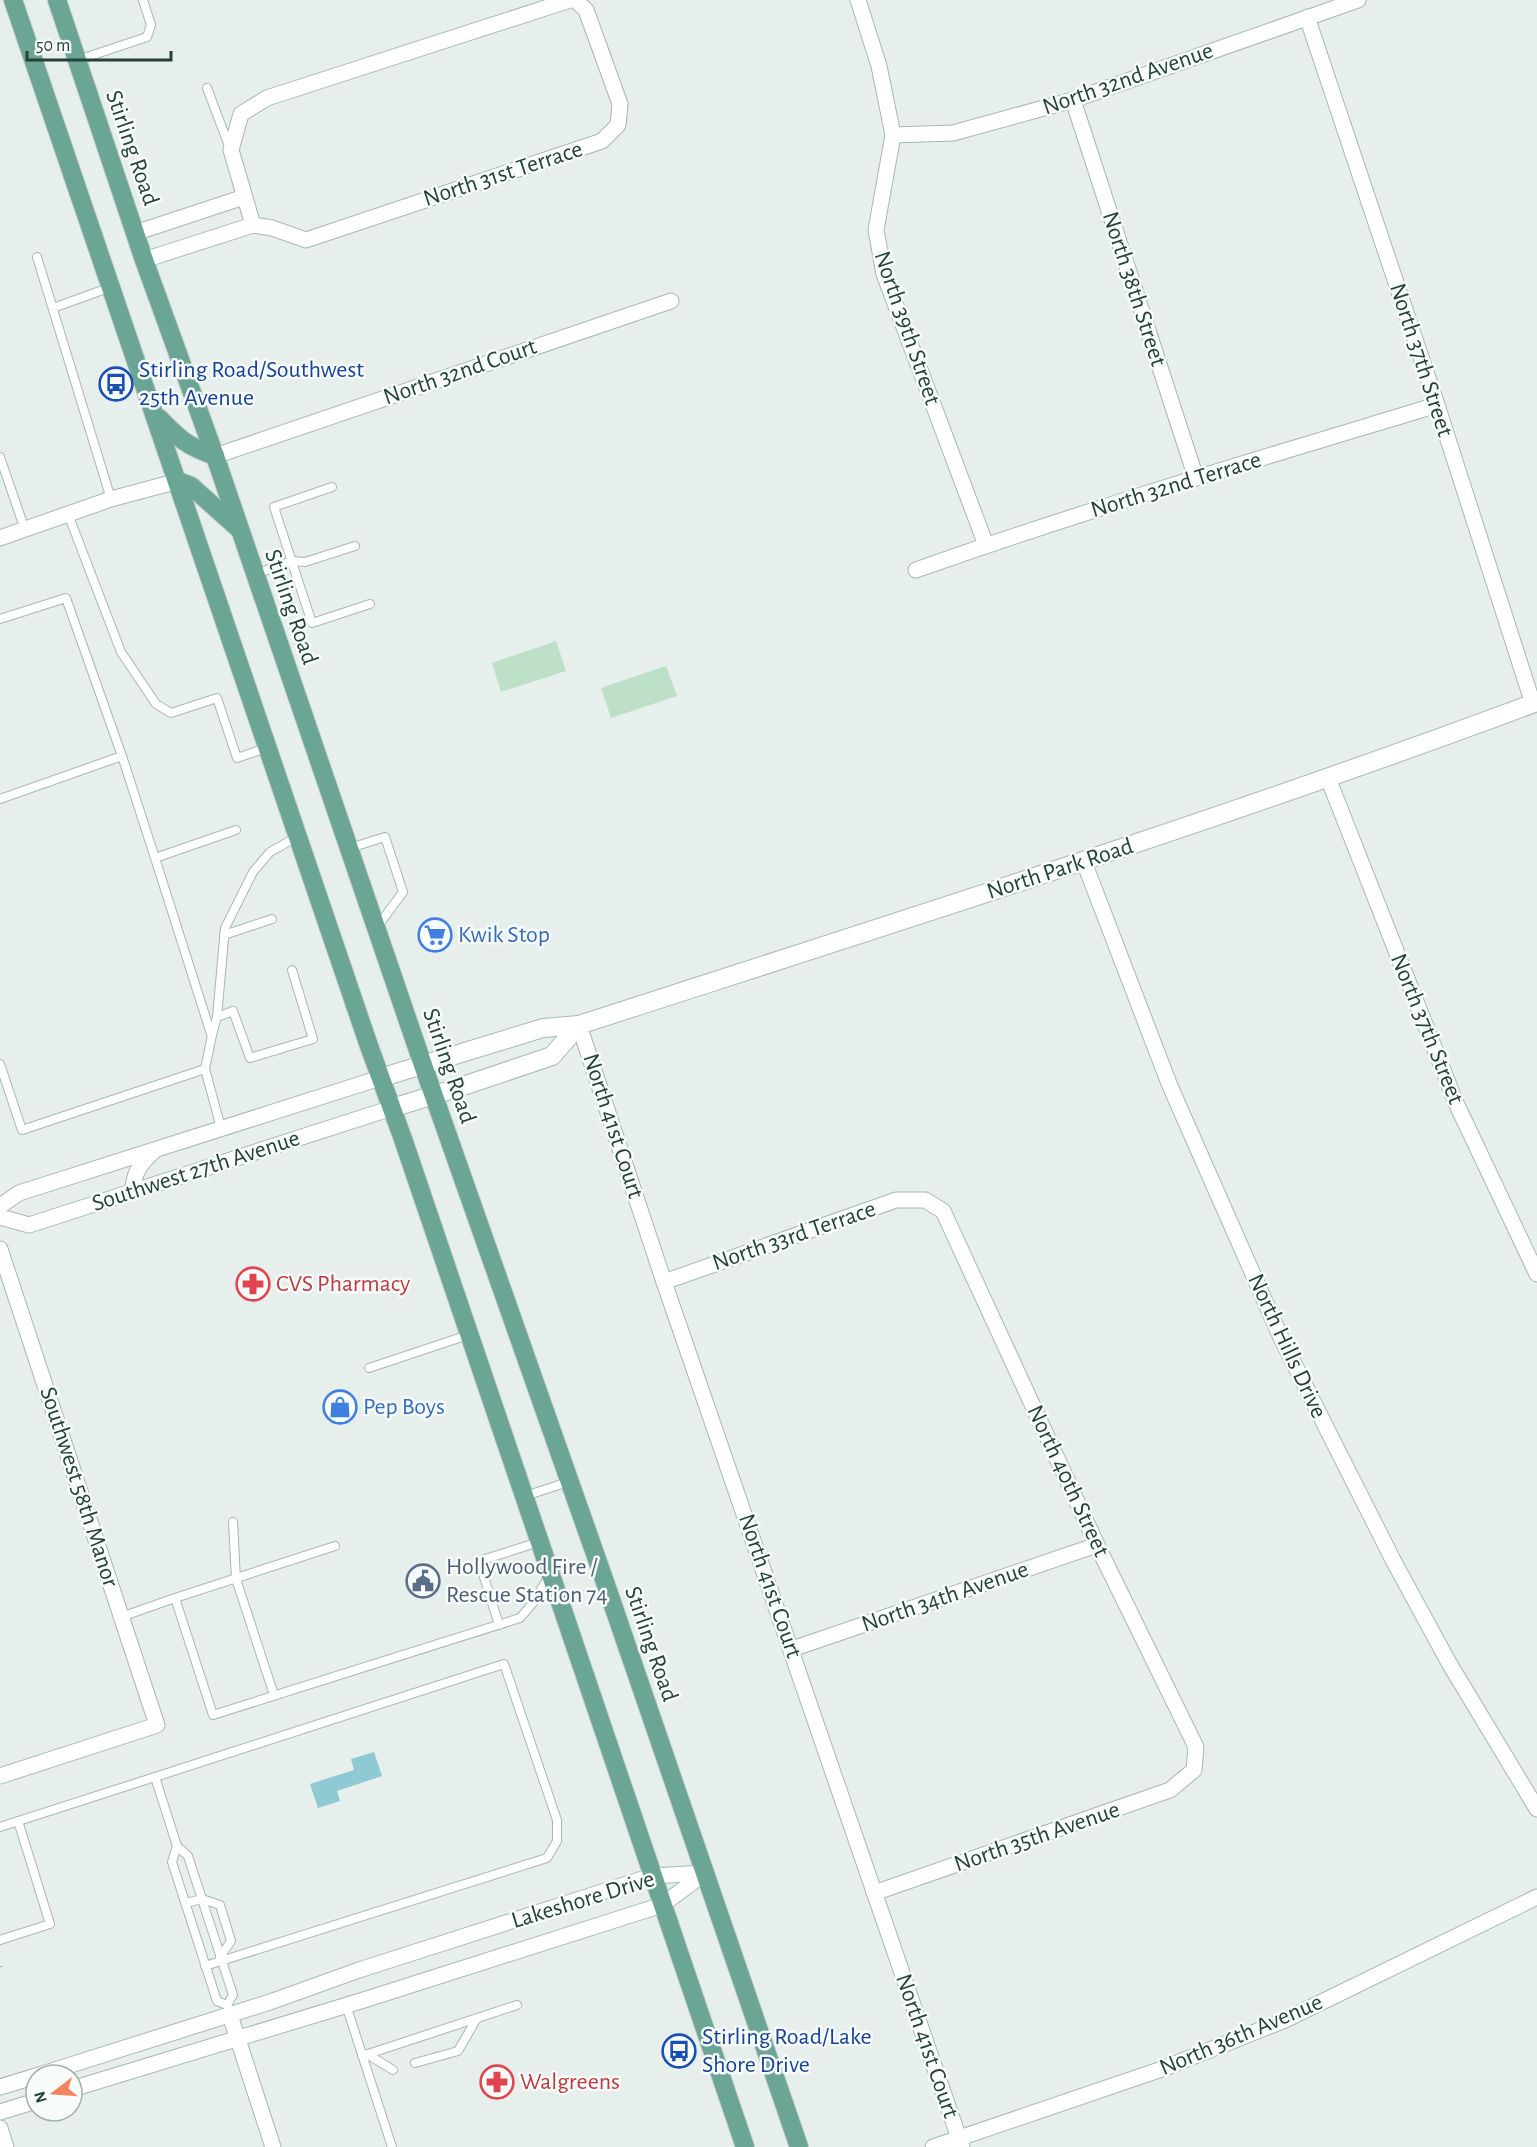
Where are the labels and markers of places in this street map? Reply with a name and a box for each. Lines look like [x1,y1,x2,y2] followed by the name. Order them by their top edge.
[139,358,364,410] place label: Stirling Road/Southwest 25th Avenue
[98,366,134,402] bus stop icon: Stirling Road/Southwest 25th Avenue
[417,917,453,953] supermarket icon: Kwik Stop
[458,923,550,947] place label: Kwik Stop
[235,1266,271,1302] pharmacy icon: CVS Pharmacy
[276,1272,410,1296] place label: CVS Pharmacy
[322,1389,358,1425] shop icon: Pep Boys
[363,1395,445,1419] place label: Pep Boys
[446,1555,608,1607] place label: Hollywood Fire / Rescue Station 74
[405,1563,441,1599] public building icon: Hollywood Fire / Rescue Station 74
[702,2025,872,2077] place label: Stirling Road/Lake Shore Drive
[661,2033,697,2069] bus stop icon: Stirling Road/Lake Shore Drive
[479,2064,515,2100] pharmacy icon: Walgreens
[520,2070,620,2094] place label: Walgreens

